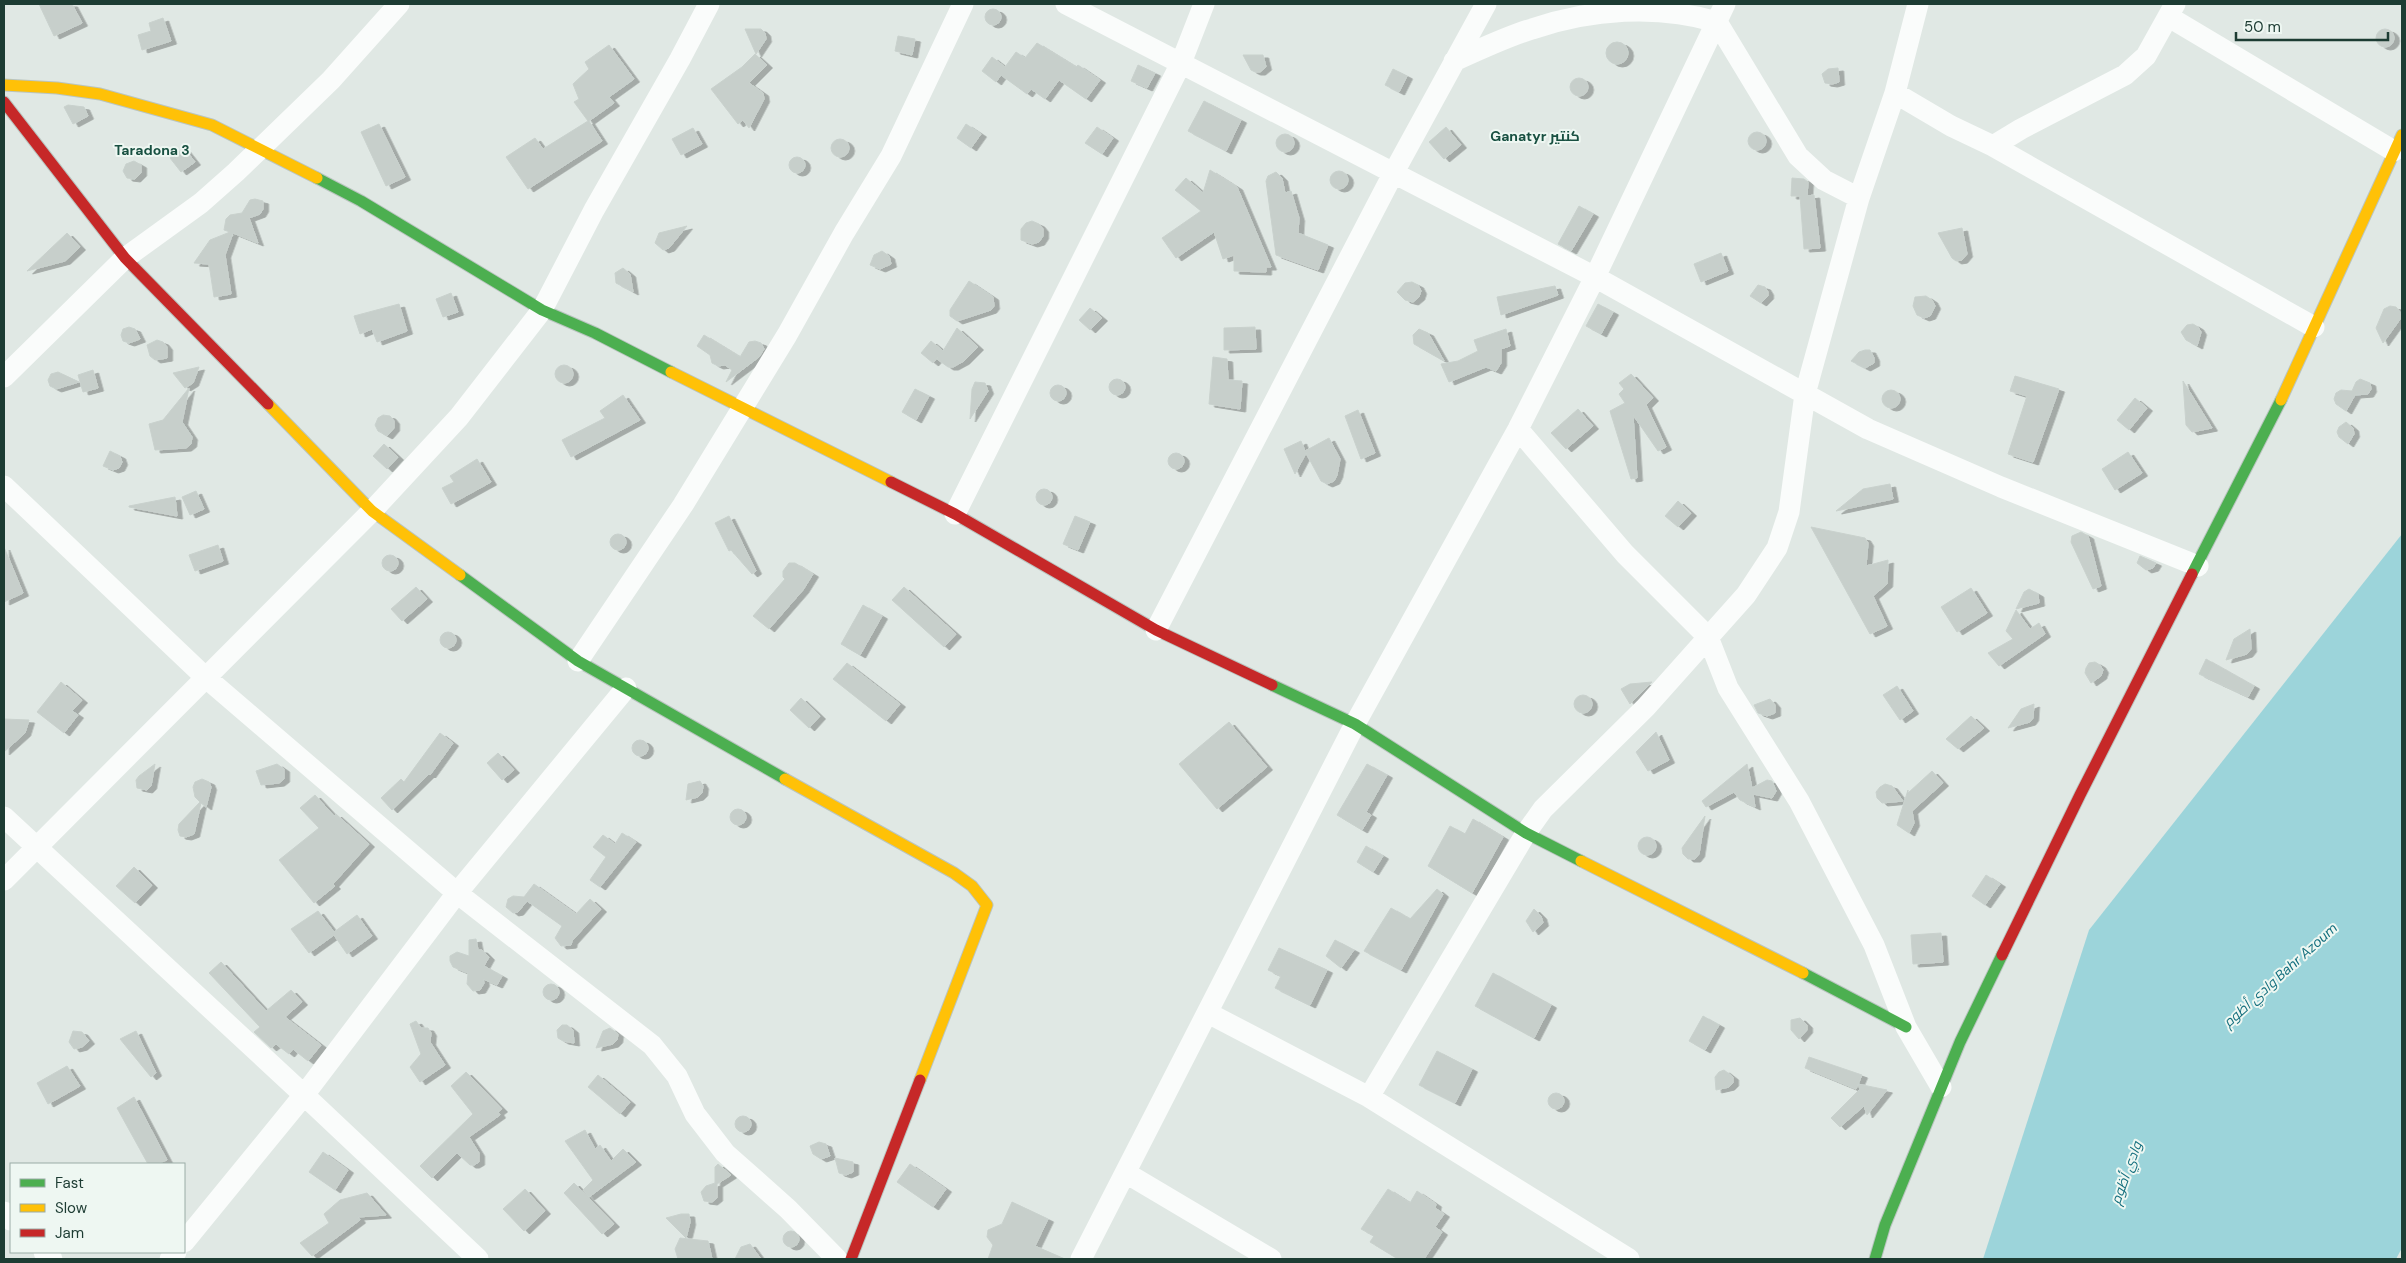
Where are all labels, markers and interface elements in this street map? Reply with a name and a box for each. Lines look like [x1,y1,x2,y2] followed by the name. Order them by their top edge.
[2236,10,2388,42] scale bar
[2244,17,2281,37] text: 50 m
[1490,127,1580,145] district label: Ganatyr كنتير
[114,141,190,159] district label: Taradona 3
[2218,919,2343,1034] water label: وادي أظوم Bahr Azoum
[2106,1138,2149,1209] water label: وادي أظوم
[10,1163,185,1253] legend
[55,1173,84,1193] text: Fast
[55,1198,88,1218] text: Slow
[55,1223,84,1243] text: Jam

